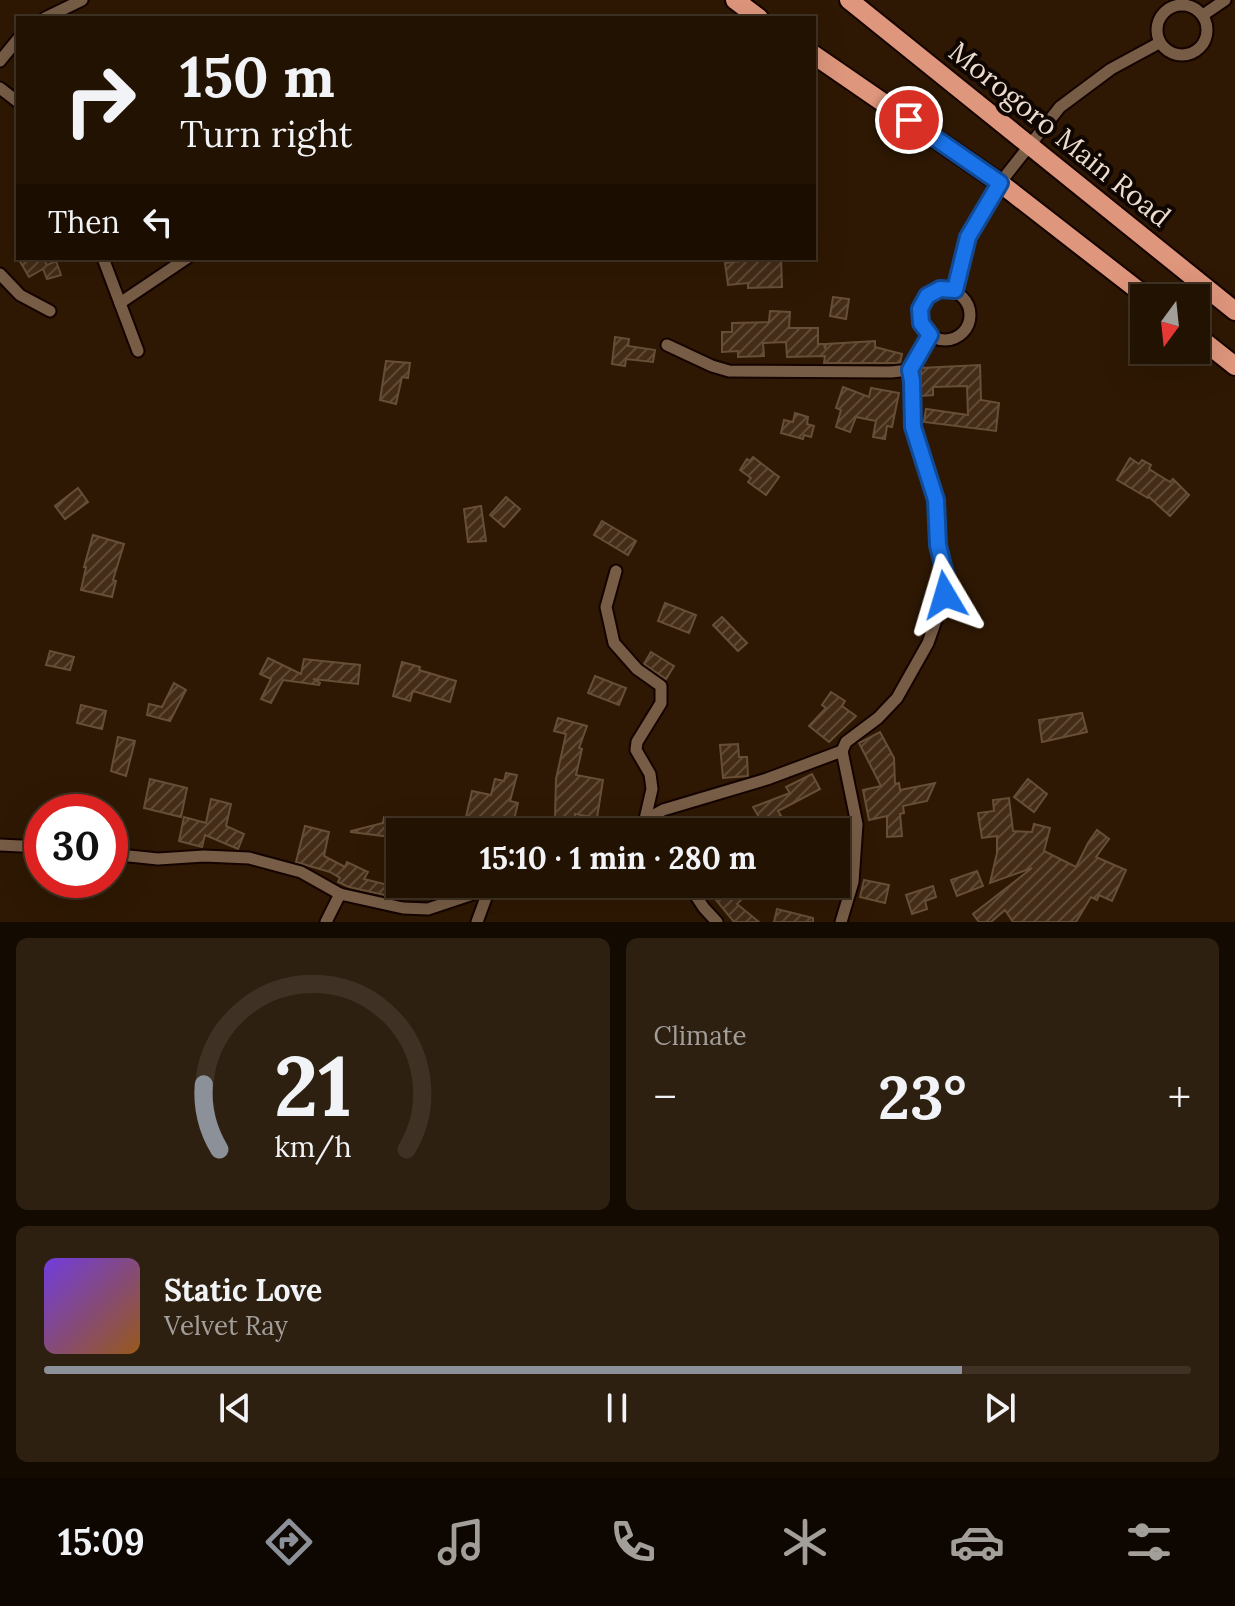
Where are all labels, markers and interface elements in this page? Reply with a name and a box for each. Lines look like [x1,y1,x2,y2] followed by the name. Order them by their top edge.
[942,33,1178,235] street label: Morogoro Main Road
[180,41,335,112] text: 150 m
[48,48,152,152] icon: right
[875,86,943,154] pin
[887,98,931,142] icon: arrive
[180,111,353,157] text: Turn right
[136,200,180,244] icon: left
[48,203,120,241] text: Then
[1130,284,1210,364] north arrow
[1130,284,1210,364] map controls
[903,553,987,637] position arrow
[24,794,128,898] speed limit sign: 30
[480,839,756,877] text: 15:10 · 1 min · 280 m
[654,1019,747,1052] text: Climate
[274,1032,352,1139] text: 21
[878,1059,967,1135] text: 23°
[654,1069,677,1125] text: −
[1168,1069,1191,1125] text: +
[274,1128,351,1165] text: km/h
[164,1271,322,1309] text: Static Love
[164,1309,288,1342] text: Velvet Ray
[213,1386,257,1430] icon: previous
[595,1386,639,1430] icon: pause
[978,1386,1022,1430] icon: next
[261,1514,317,1570] icon: directions
[433,1514,489,1570] icon: music
[605,1514,661,1570] icon: phone
[777,1514,833,1570] icon: climate
[949,1514,1005,1570] icon: car
[1121,1514,1177,1570] icon: filters
[58,1519,145,1565] text: 15:09

